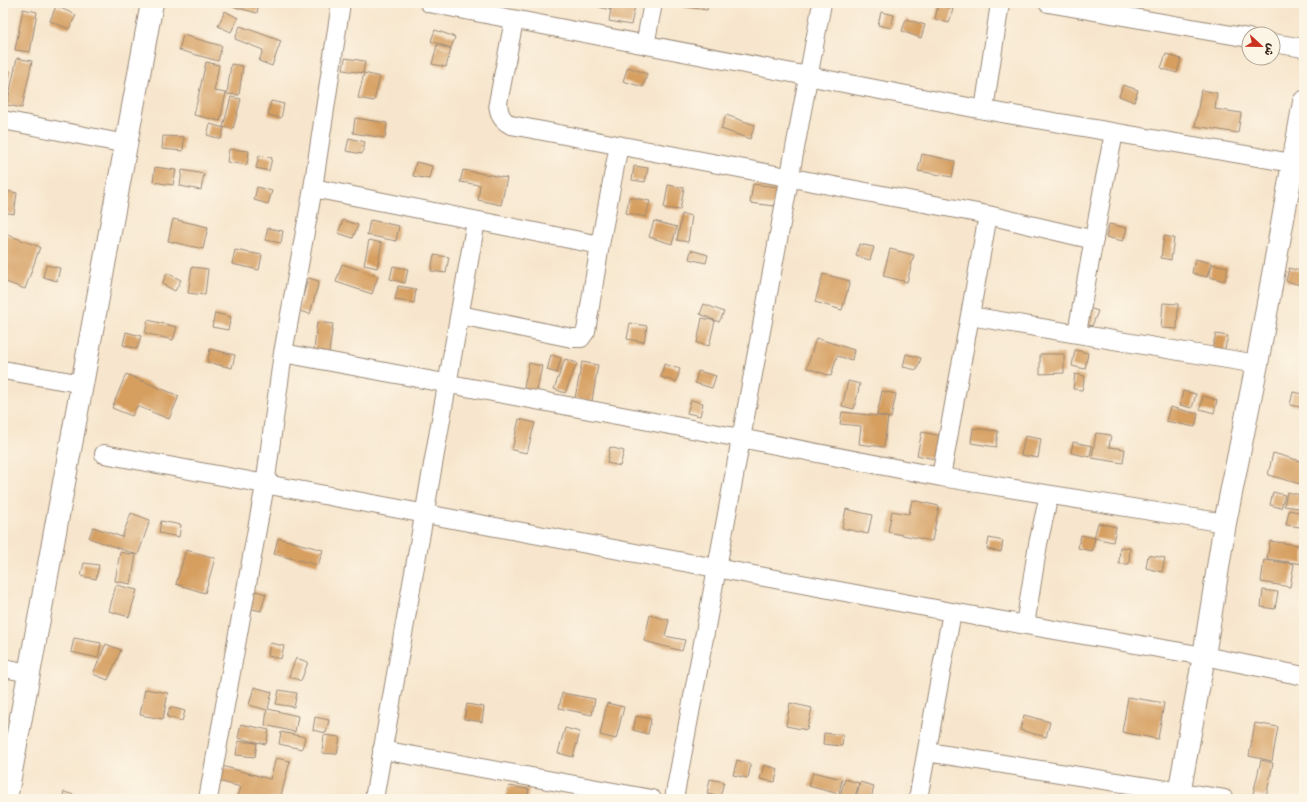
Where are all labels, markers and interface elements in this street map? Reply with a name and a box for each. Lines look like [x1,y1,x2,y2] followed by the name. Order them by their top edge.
[1241,26,1281,66] north arrow
[1259,40,1281,59] text: ش

